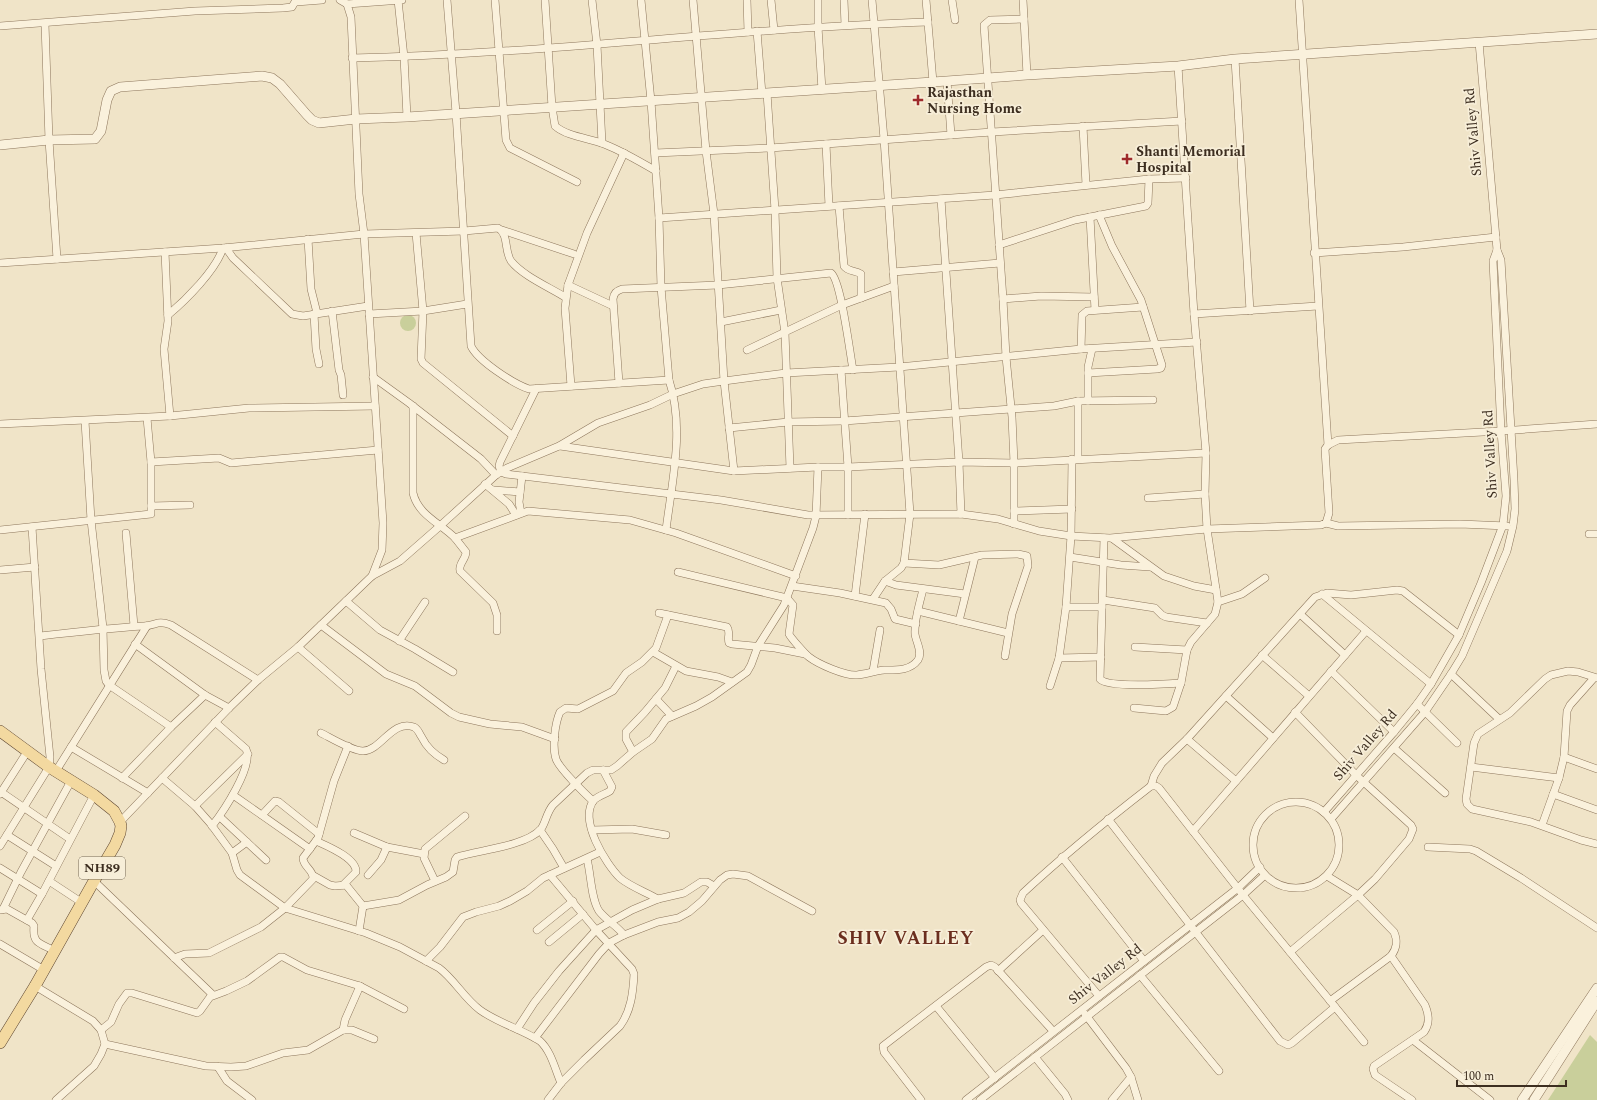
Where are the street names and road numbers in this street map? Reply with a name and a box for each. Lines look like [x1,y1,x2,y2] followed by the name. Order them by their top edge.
[1459,87,1487,177] street label: Shiv Valley Rd
[1477,409,1503,499] street label: Shiv Valley Rd
[1328,704,1402,785] street label: Shiv Valley Rd
[79,857,125,879] road number: NH89
[1064,938,1147,1010] street label: Shiv Valley Rd

